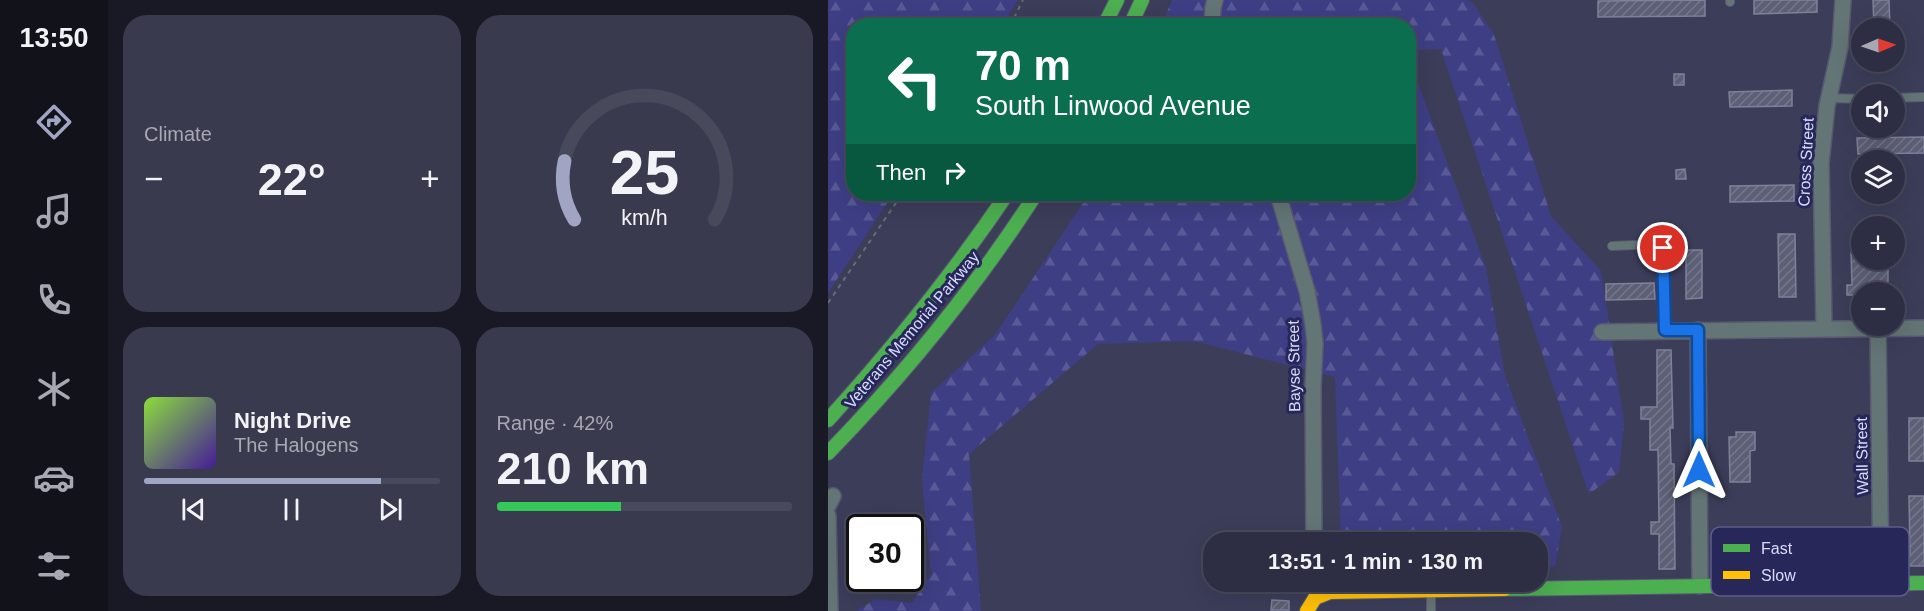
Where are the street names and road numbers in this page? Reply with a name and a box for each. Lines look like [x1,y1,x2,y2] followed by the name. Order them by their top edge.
[1795,117,1817,207] street label: Cross Street
[841,248,983,412] street label: Veterans Memorial Parkway
[1285,320,1303,412] street label: Bayse Street
[1853,416,1871,495] street label: Wall Street

